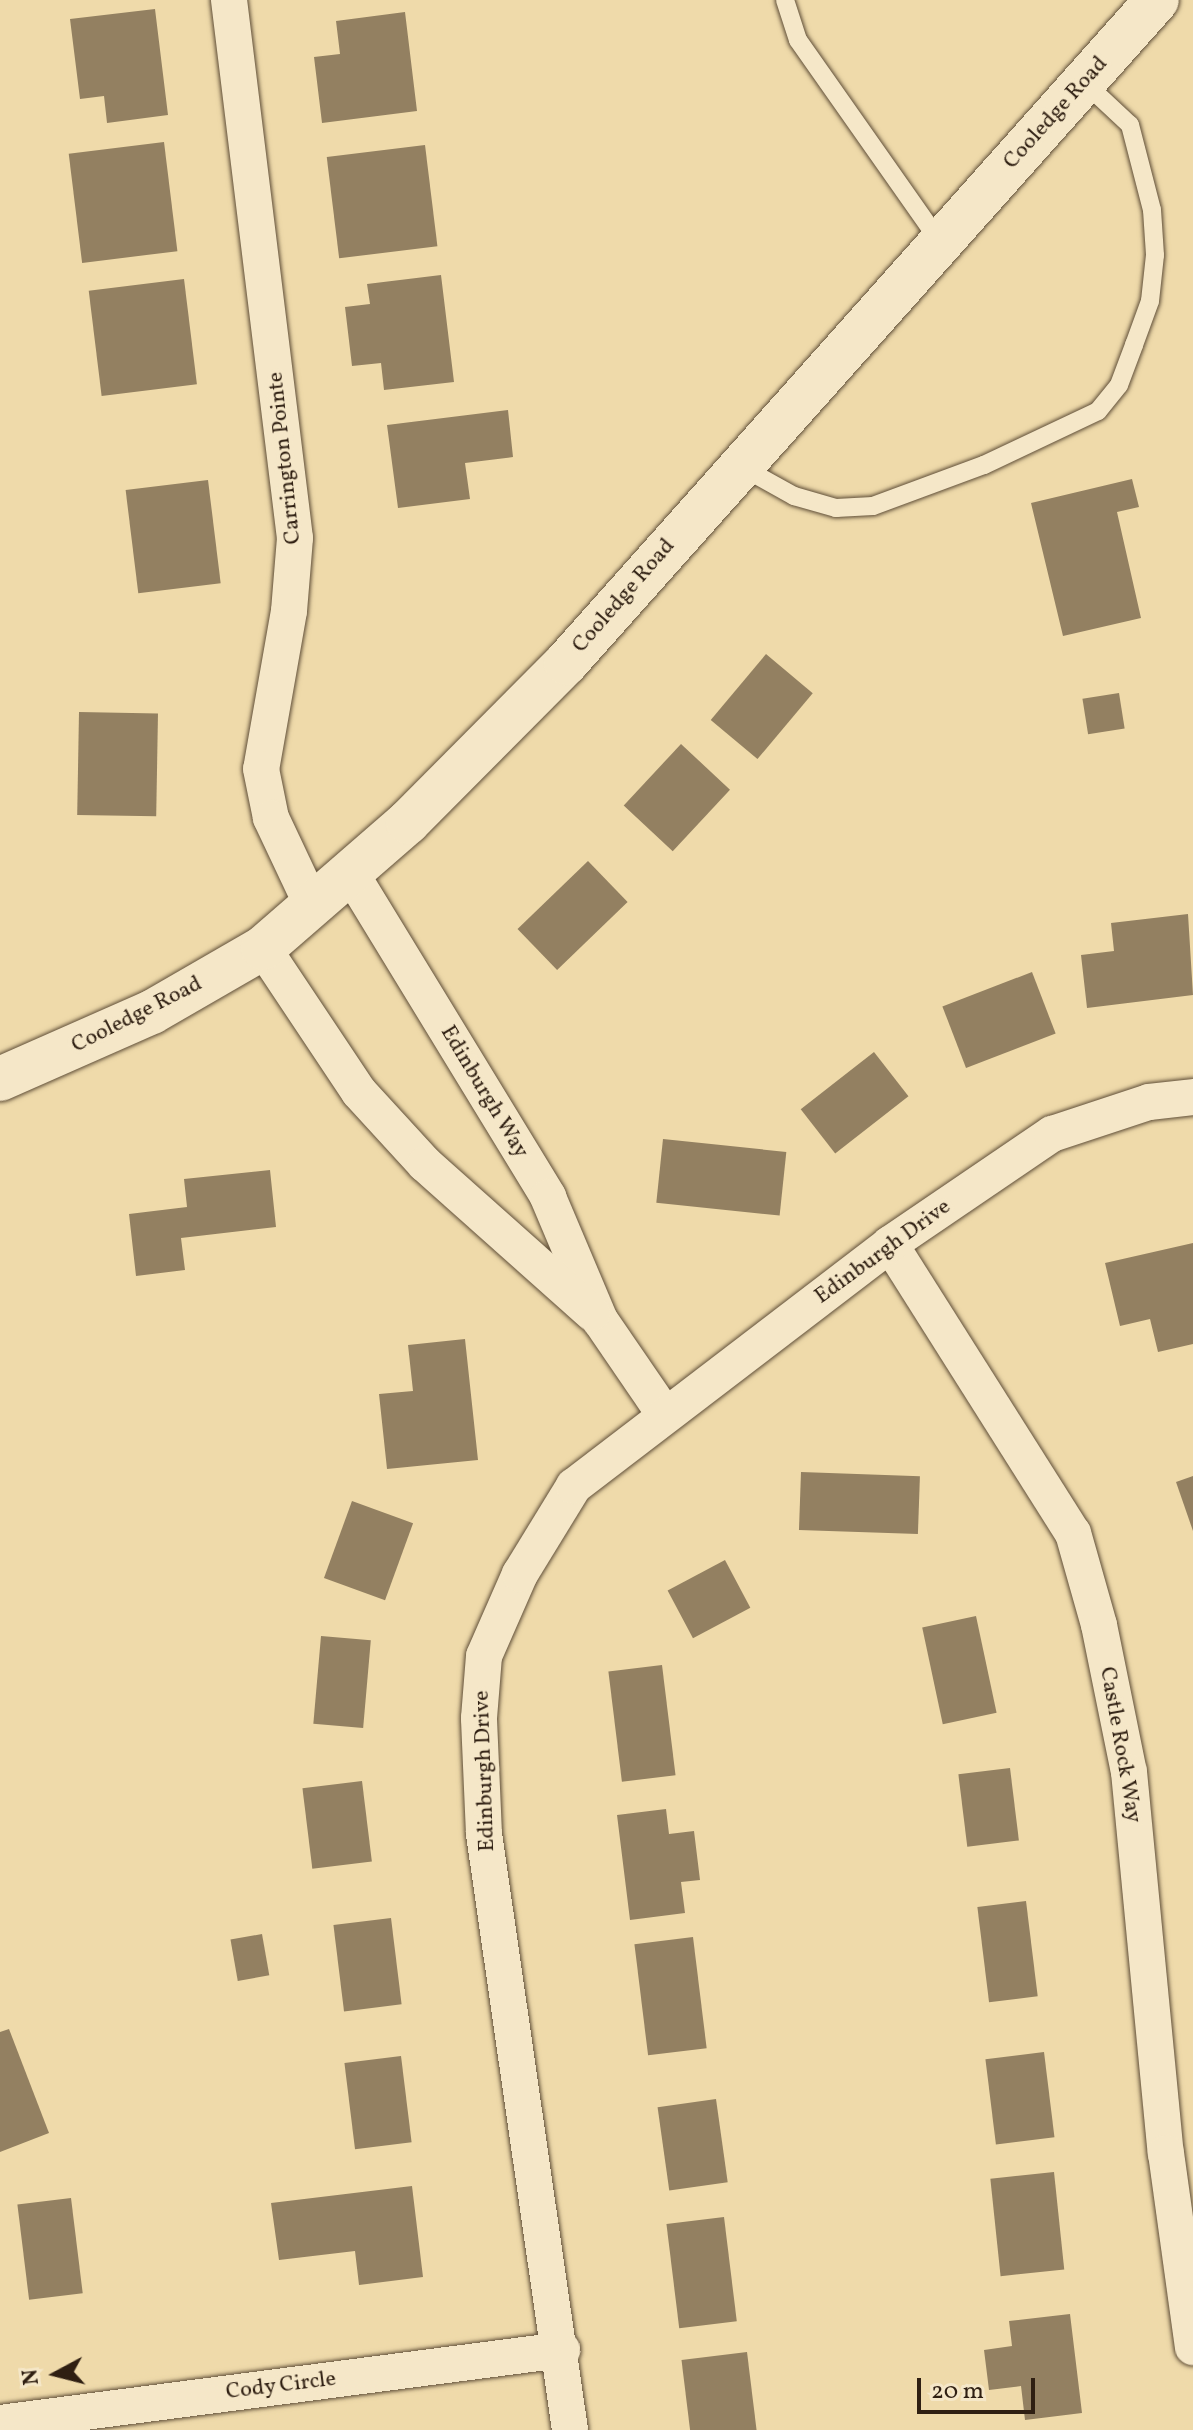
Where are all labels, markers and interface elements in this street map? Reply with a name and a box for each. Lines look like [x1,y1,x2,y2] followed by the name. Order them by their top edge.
[998,51,1114,175] street label: Cooledge Road
[263,370,307,546] street label: Carrington Pointe
[567,533,681,659] street label: Cooledge Road
[67,971,207,1059] street label: Cooledge Road
[434,1021,534,1163] street label: Edinburgh Way
[810,1194,956,1310] street label: Edinburgh Drive
[1093,1665,1147,1825] street label: Castle Rock Way
[469,1690,501,1852] street label: Edinburgh Drive
[16,2334,96,2414] north arrow
[921,2362,1039,2412] scale bar
[224,2366,338,2406] street label: Cody Circle
[15,2367,48,2387] text: N
[931,2375,984,2409] text: 20 m

